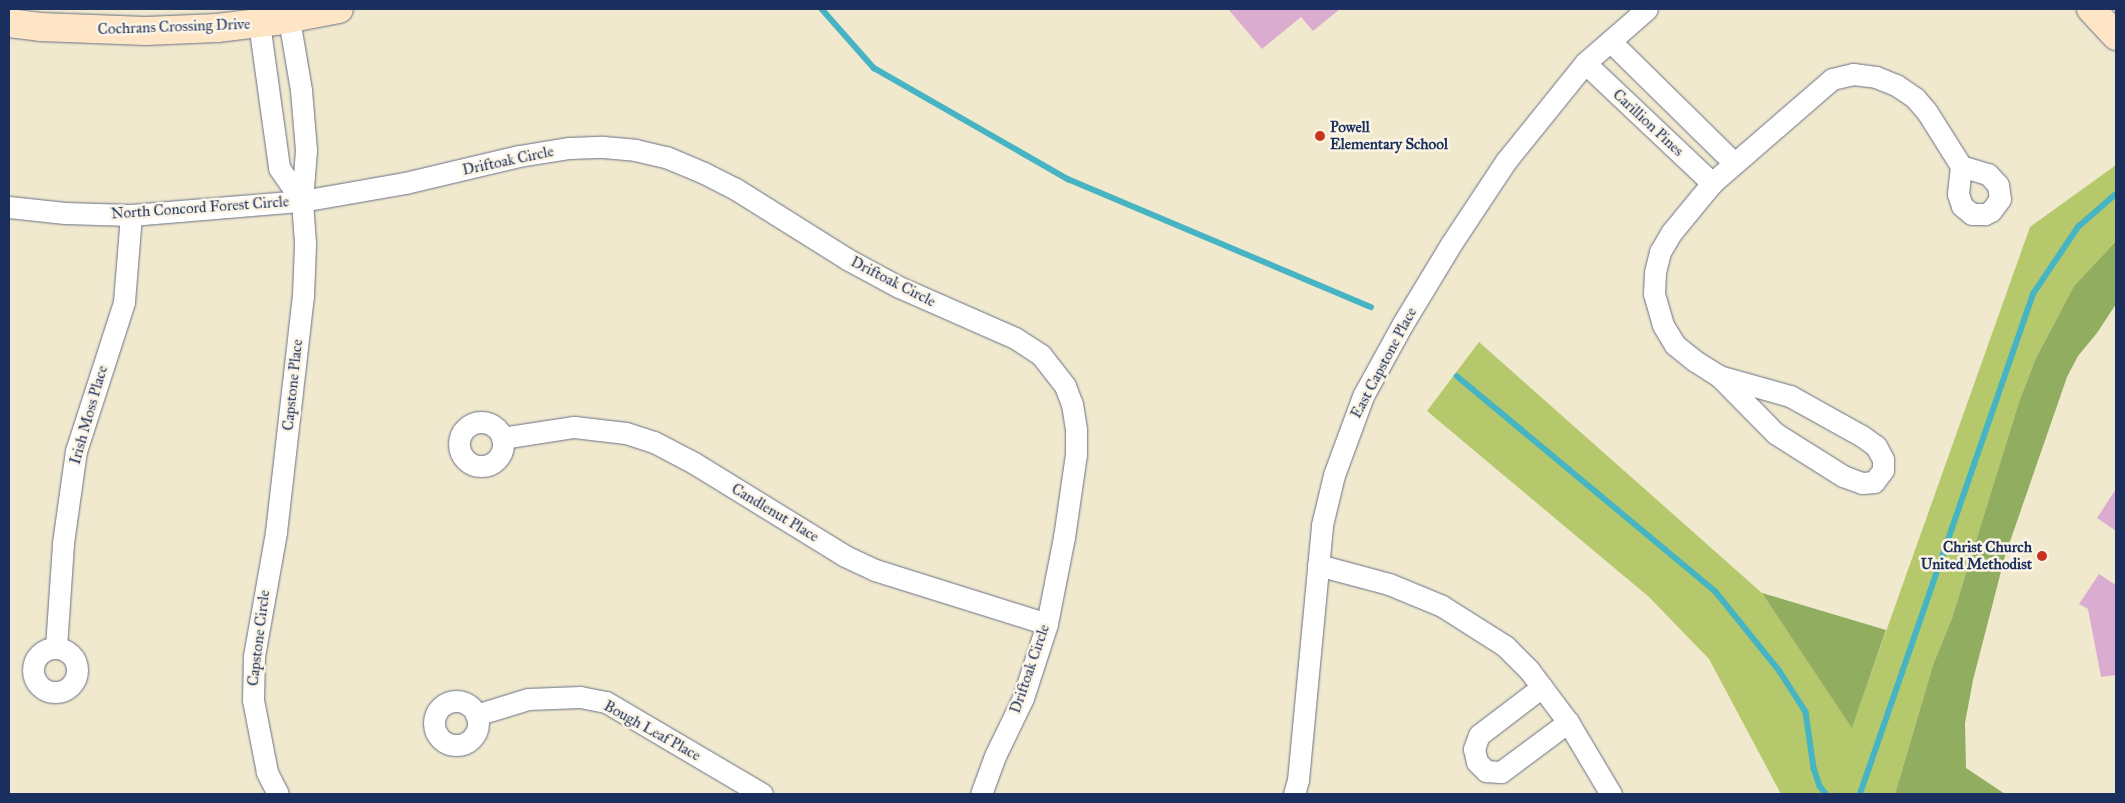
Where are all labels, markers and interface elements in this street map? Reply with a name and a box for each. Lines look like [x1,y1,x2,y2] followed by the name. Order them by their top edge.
[97,15,251,39] street label: Cochrans Crossing Drive
[1609,86,1687,160] street label: Carillion Pines
[1330,118,1448,153] place label: Powell Elementary School
[1314,130,1326,142] marker: Powell Elementary School
[461,143,555,179] street label: Driftoak Circle
[110,193,290,223] street label: North Concord Forest Circle
[848,253,938,311] street label: Driftoak Circle
[1347,305,1421,421] street label: East Capstone Place
[279,338,307,432] street label: Capstone Place
[66,364,112,466] street label: Irish Moss Place
[728,480,822,546] street label: Candlenut Place
[1921,538,2032,573] place label: Christ Church United Methodist
[2036,550,2048,562] marker: Christ Church United Methodist
[244,589,274,687] street label: Capstone Circle
[1006,622,1054,716] street label: Driftoak Circle
[601,697,703,765] street label: Bough Leaf Place

